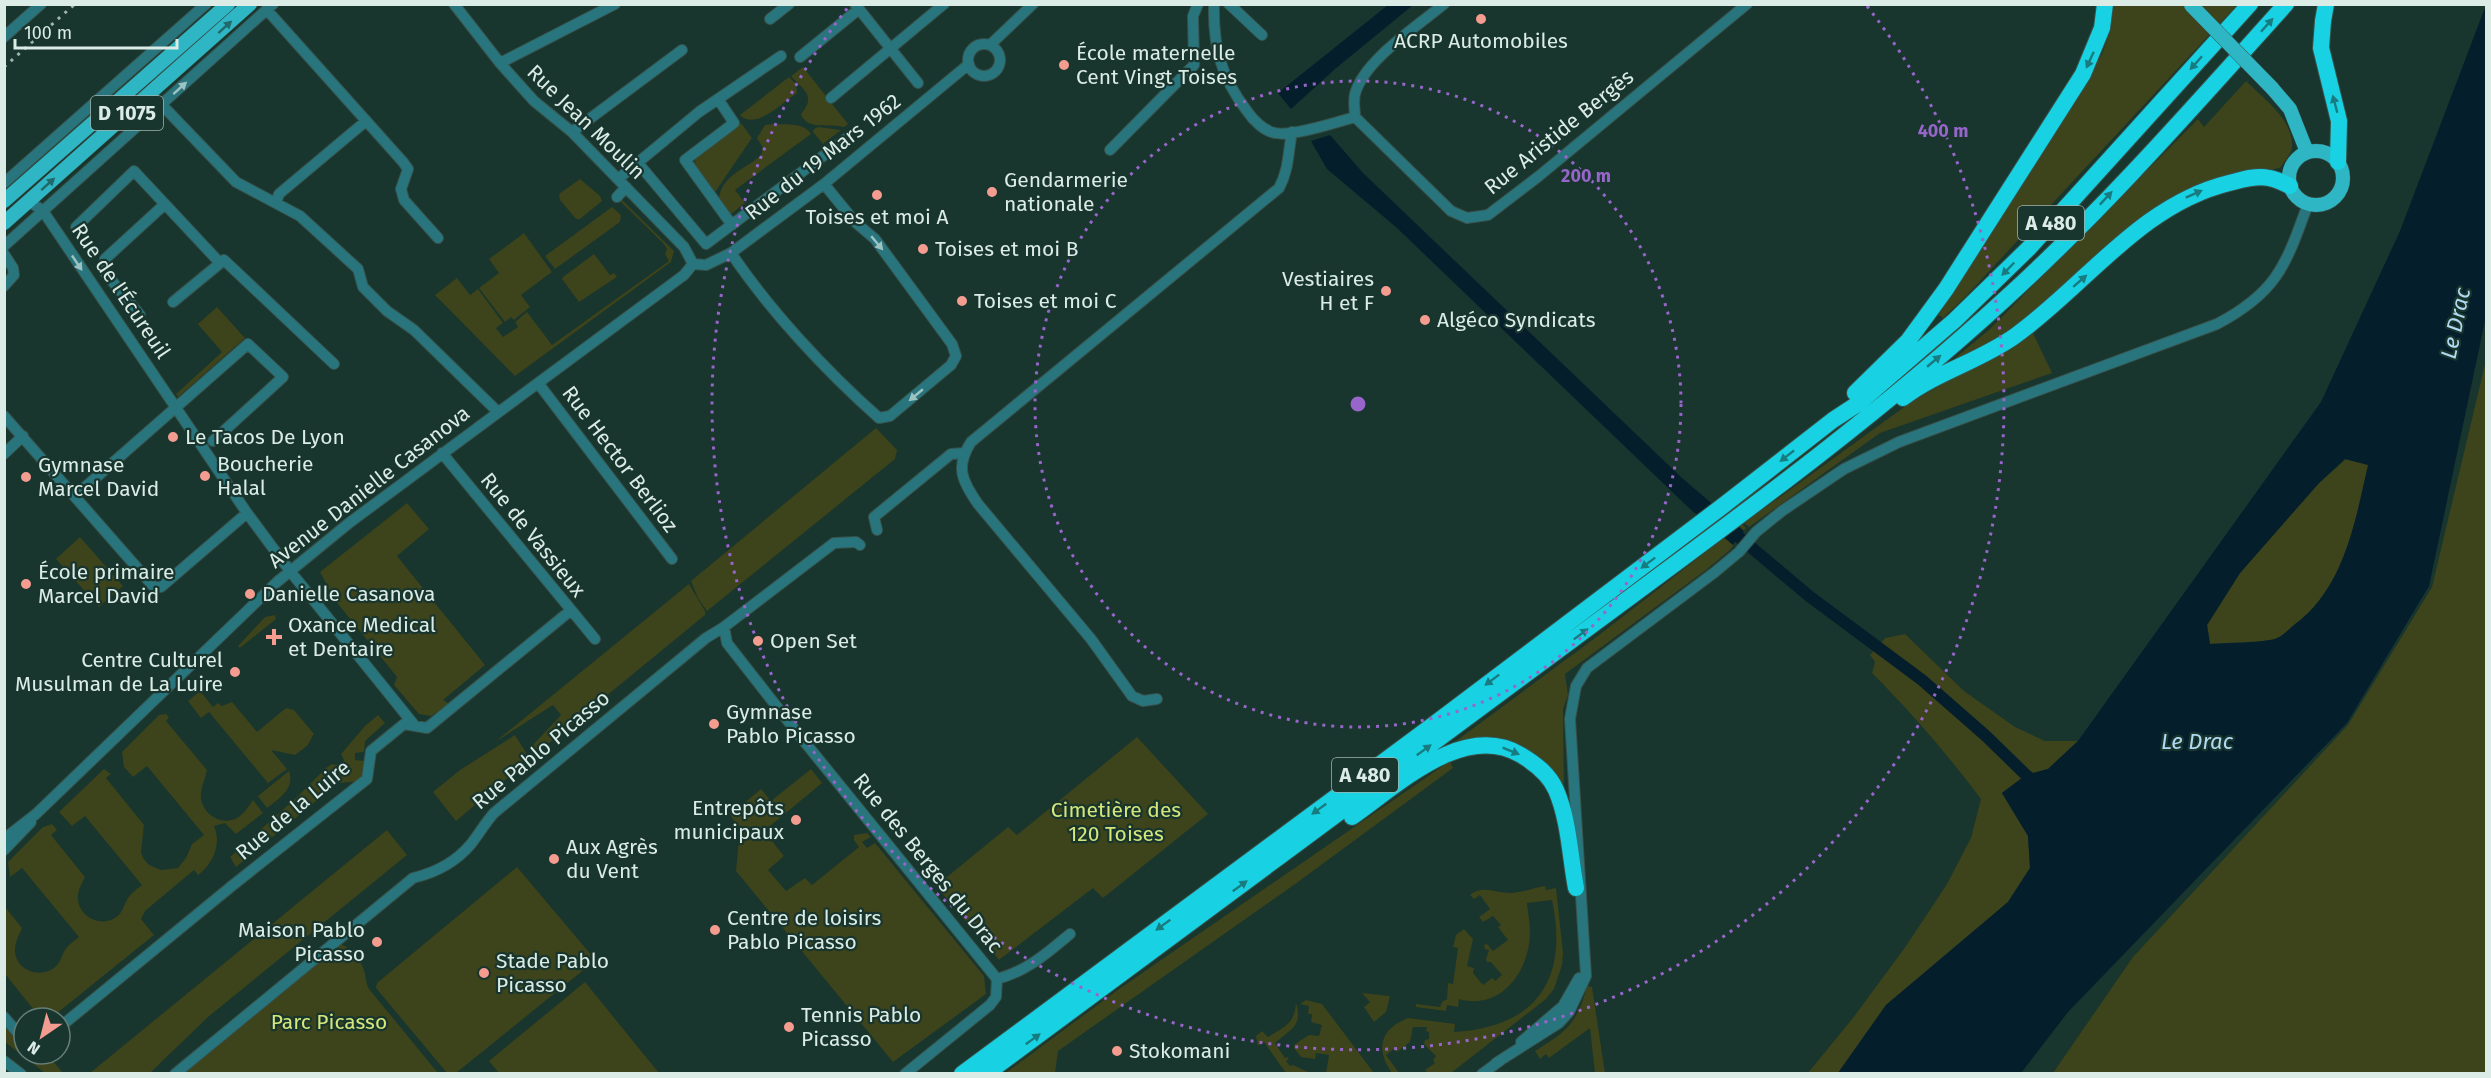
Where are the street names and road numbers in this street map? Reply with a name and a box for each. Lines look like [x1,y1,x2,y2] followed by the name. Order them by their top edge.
[522,59,650,185] street label: Rue Jean Moulin
[1479,64,1639,200] street label: Rue Aristide Bergès
[740,88,906,226] street label: Rue du 19 Mars 1962
[91,96,163,130] road number: D 1075
[2018,206,2084,240] road number: A 480
[66,218,176,364] street label: Rue de l'Écureuil
[556,381,684,537] street label: Rue Hector Berlioz
[263,400,475,574] street label: Avenue Danielle Casanova
[475,467,592,603] street label: Rue de Vassieux
[467,685,615,815] street label: Rue Pablo Picasso
[230,754,356,866] street label: Rue de la Luire
[1332,758,1398,792] road number: A 480
[848,768,1008,958] street label: Rue des Berges du Drac

